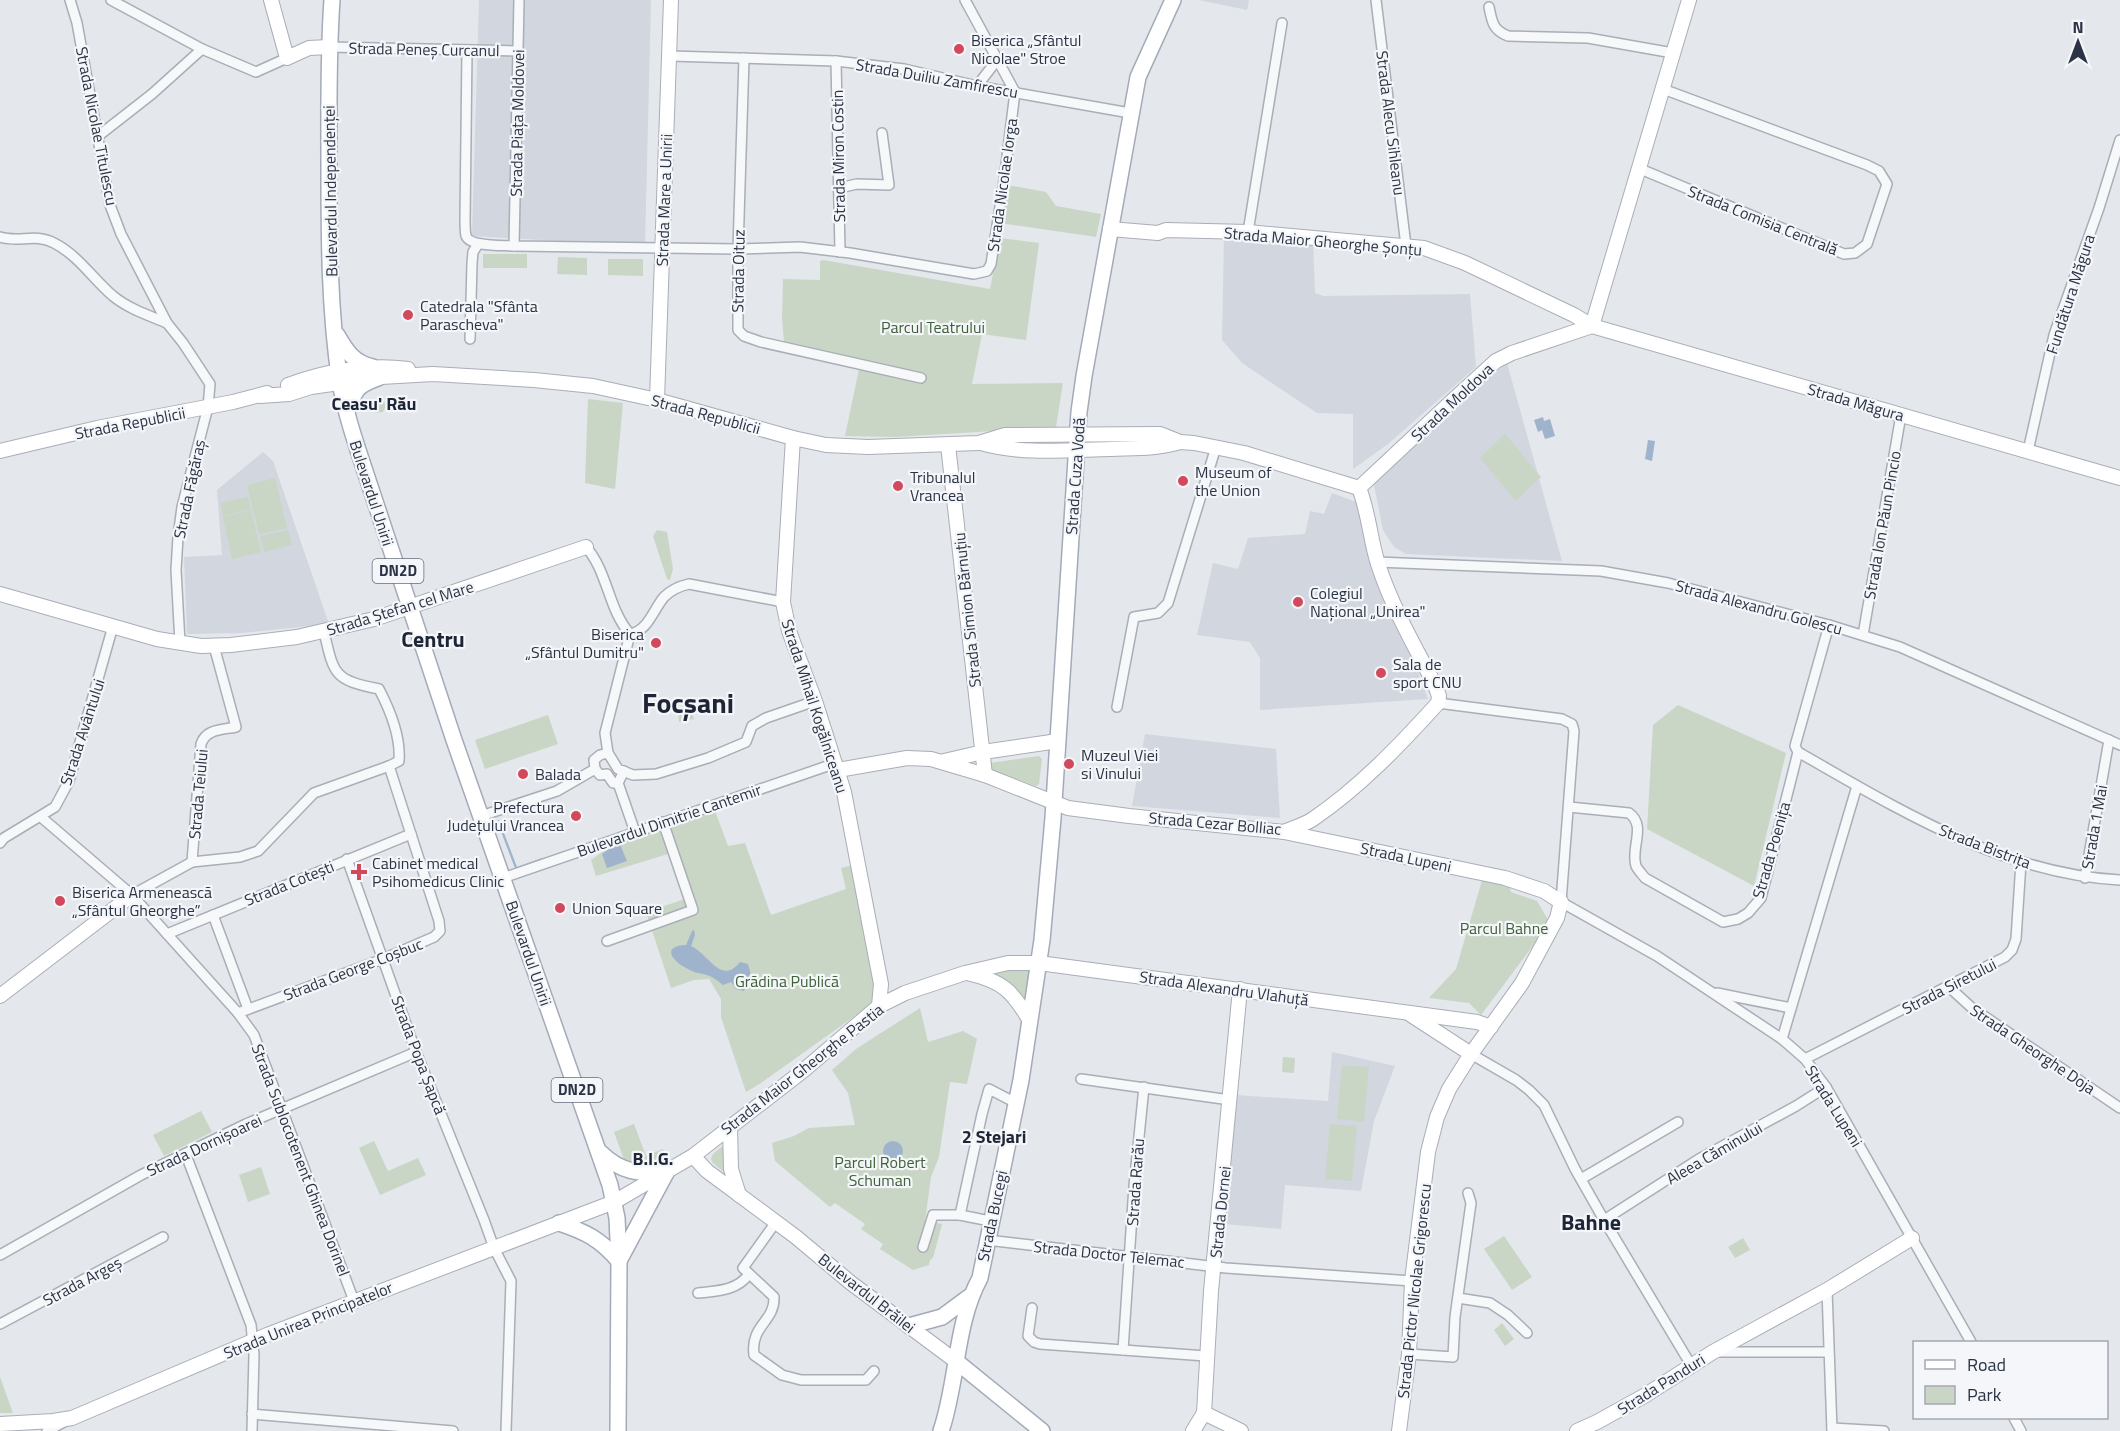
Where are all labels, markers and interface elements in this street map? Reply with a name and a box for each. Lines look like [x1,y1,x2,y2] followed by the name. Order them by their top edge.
[2048,12,2108,72] north arrow
[2072,15,2084,39] text: N
[971,28,1081,70] place label: Biserica „Sfântul Nicolae" Stroe
[348,36,500,62] street label: Strada Peneș Curcanul
[952,42,966,56] marker: Biserica „Sfântul Nicolae" Stroe
[70,44,124,208] street label: Strada Nicolae Titulescu
[504,49,530,197] street label: Strada Piața Moldovei
[1370,49,1412,197] street label: Strada Alecu Sihleanu
[854,52,1020,104] street label: Strada Duiliu Zamfirescu
[825,89,851,223] street label: Strada Miron Costin
[317,105,343,277] street label: Bulevardul Independenței
[981,117,1023,253] street label: Strada Nicolae Iorga
[650,133,678,267] street label: Strada Mare a Unirii
[1684,179,1842,261] street label: Strada Comisia Centrală
[1223,220,1423,262] street label: Strada Maior Gheorghe Șonțu
[725,229,751,313] street label: Strada Oituz
[2039,231,2101,357] street label: Fundătura Măgura
[420,294,538,336] place label: Catedrala "Sfânta Parascheva"
[401,308,415,322] marker: Catedrala "Sfânta Parascheva"
[881,315,985,339] park label: Parcul Teatrului
[1405,357,1499,447] street label: Strada Moldova
[1805,377,1907,427] street label: Strada Măgura
[649,388,763,440] street label: Strada Republicii
[332,390,416,417] district label: Ceasu' Rău
[73,401,187,445] street label: Strada Republicii
[1059,417,1091,535] street label: Strada Cuza Vodă
[167,437,211,541] street label: Strada Făgăraș
[344,437,400,549] street label: Bulevardul Unirii
[1857,449,1907,601] street label: Strada Ion Păun Pincio
[1195,460,1272,502] place label: Museum of the Union
[910,465,976,507] place label: Tribunalul Vrancea
[1176,474,1190,488] marker: Museum of the Union
[891,479,905,493] marker: Tribunalul Vrancea
[947,531,987,689] street label: Strada Simion Bărnuțiu
[372,559,424,583] road number: DN2D
[1673,573,1845,641] street label: Strada Alexandru Golescu
[324,574,476,642] street label: Strada Ștefan cel Mare
[1310,581,1426,623] place label: Colegiul Național „Unirea"
[1291,595,1305,609] marker: Colegiul Național „Unirea"
[776,616,854,796] street label: Strada Mihail Kogălniceanu
[401,622,465,656] district label: Centru
[525,622,644,664] place label: Biserica „Sfântul Dumitru"
[649,636,663,650] marker: Biserica „Sfântul Dumitru"
[1393,652,1462,694] place label: Sala de sport CNU
[1374,666,1388,680] marker: Sala de sport CNU
[53,676,111,788] street label: Strada Avântului
[642,681,734,724] district label: Focșani
[1081,743,1158,785] place label: Muzeul Viei si Vinului
[182,748,214,840] street label: Strada Teiului
[1062,757,1076,771] marker: Muzeul Viei si Vinului
[535,762,581,786] place label: Balada
[516,767,530,781] marker: Balada
[574,777,765,863] street label: Bulevardul Dimitrie Cantemir
[2075,783,2113,871] street label: Strada 1 Mai
[447,795,564,837] place label: Prefectura Județului Vrancea
[1746,799,1796,901] street label: Strada Poenița
[1148,805,1282,841] street label: Strada Cezar Bolliac
[569,809,583,823] marker: Prefectura Județului Vrancea
[1936,817,2034,875] street label: Strada Bistrița
[1358,836,1454,878] street label: Strada Lupeni
[372,851,504,893] place label: Cabinet medical Psihomedicus Clinic
[241,854,337,912] street label: Strada Cotești
[350,863,368,881] marker: Cabinet medical Psihomedicus Clinic
[72,880,212,922] place label: Biserica Armenească „Sfântul Gheorghe”
[53,894,67,908] marker: Biserica Armenească „Sfântul Gheorghe”
[572,896,662,920] place label: Union Square
[500,897,558,1009] street label: Bulevardul Unirii
[553,901,567,915] marker: Union Square
[1460,916,1548,940] park label: Parcul Bahne
[280,931,426,1007] street label: Strada George Coșbuc
[1898,952,2000,1020] street label: Strada Siretului
[1138,964,1310,1012] street label: Strada Alexandru Vlahuță
[735,969,839,993] park label: Grădina Publică
[385,992,453,1118] street label: Strada Popa Șapcă
[715,998,889,1140] street label: Strada Maior Gheorghe Pastia
[1965,998,2101,1100] street label: Strada Gheorghe Doja
[246,1040,356,1280] street label: Strada Sublocotenent Ghinea Dorinel
[1799,1060,1869,1152] street label: Strada Lupeni
[552,1078,602,1102] road number: DN2D
[142,1108,266,1182] street label: Strada Dornișoarei
[1662,1116,1766,1190] street label: Aleea Căminului
[962,1123,1026,1150] district label: 2 Stejari
[1120,1137,1150,1227] street label: Strada Rarău
[633,1145,673,1172] district label: B.I.G.
[834,1150,926,1192] park label: Parcul Robert Schuman
[1203,1165,1237,1259] street label: Strada Dornei
[971,1168,1013,1264] street label: Strada Bucegi
[1391,1182,1437,1400] street label: Strada Pictor Nicolae Grigorescu
[1561,1205,1621,1239] district label: Bahne
[1032,1234,1186,1274] street label: Strada Doctor Telemac
[813,1247,921,1339] street label: Bulevardul Brăilei
[38,1250,126,1312] street label: Strada Argeș
[220,1275,397,1365] street label: Strada Unirea Principatelor
[1913,1341,2108,1419] legend
[1612,1347,1710,1421] street label: Strada Panduri
[1967,1351,2006,1378] text: Road
[1967,1381,2002,1408] text: Park

